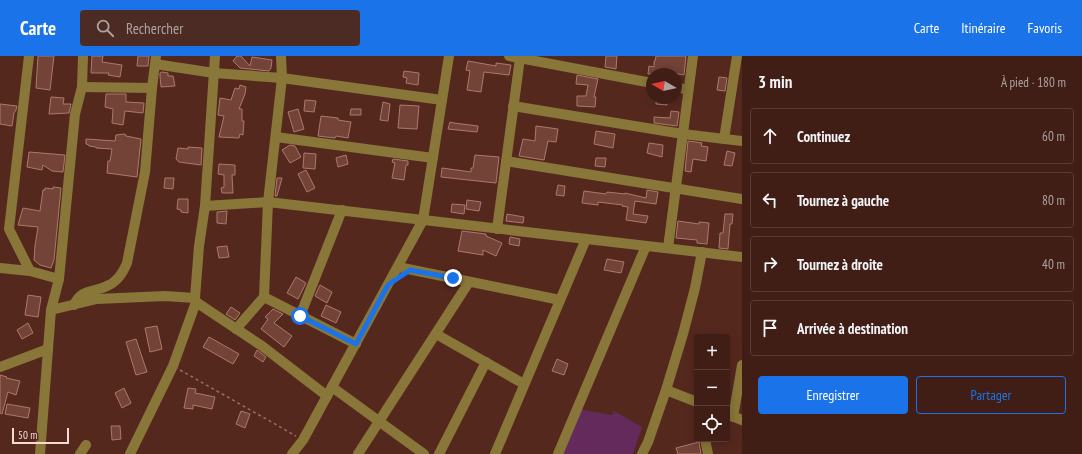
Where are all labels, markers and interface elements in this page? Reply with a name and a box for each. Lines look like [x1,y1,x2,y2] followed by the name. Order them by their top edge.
[80,10,360,46] search box
[20,16,56,40] text: Carte
[94,17,116,39] icon: search
[126,19,183,38] text: Rechercher
[914,19,939,37] text: Carte
[961,19,1006,37] text: Itinéraire
[1028,19,1062,37] text: Favoris
[646,68,682,104] north arrow
[758,71,792,93] text: 3 min
[1001,74,1066,91] text: À pied · 180 m
[759,125,781,147] icon: ahead
[797,127,850,146] text: Continuez
[1042,128,1065,145] text: 60 m
[759,189,781,211] icon: left
[797,191,889,210] text: Tournez à gauche
[1042,192,1065,209] text: 80 m
[759,253,781,275] icon: right
[797,255,883,274] text: Tournez à droite
[1042,256,1065,273] text: 40 m
[444,269,462,287] route end
[291,307,309,325] route start
[759,317,781,339] icon: arrive
[797,319,908,338] text: Arrivée à destination
[694,334,730,442] map controls
[694,334,730,370] button: +
[694,370,730,406] button: −
[758,376,908,414] button: Enregistrer
[916,376,1066,414] button: Partager
[694,406,730,442] button: locate
[12,426,69,445] scale bar
[18,428,37,442] text: 50 m

